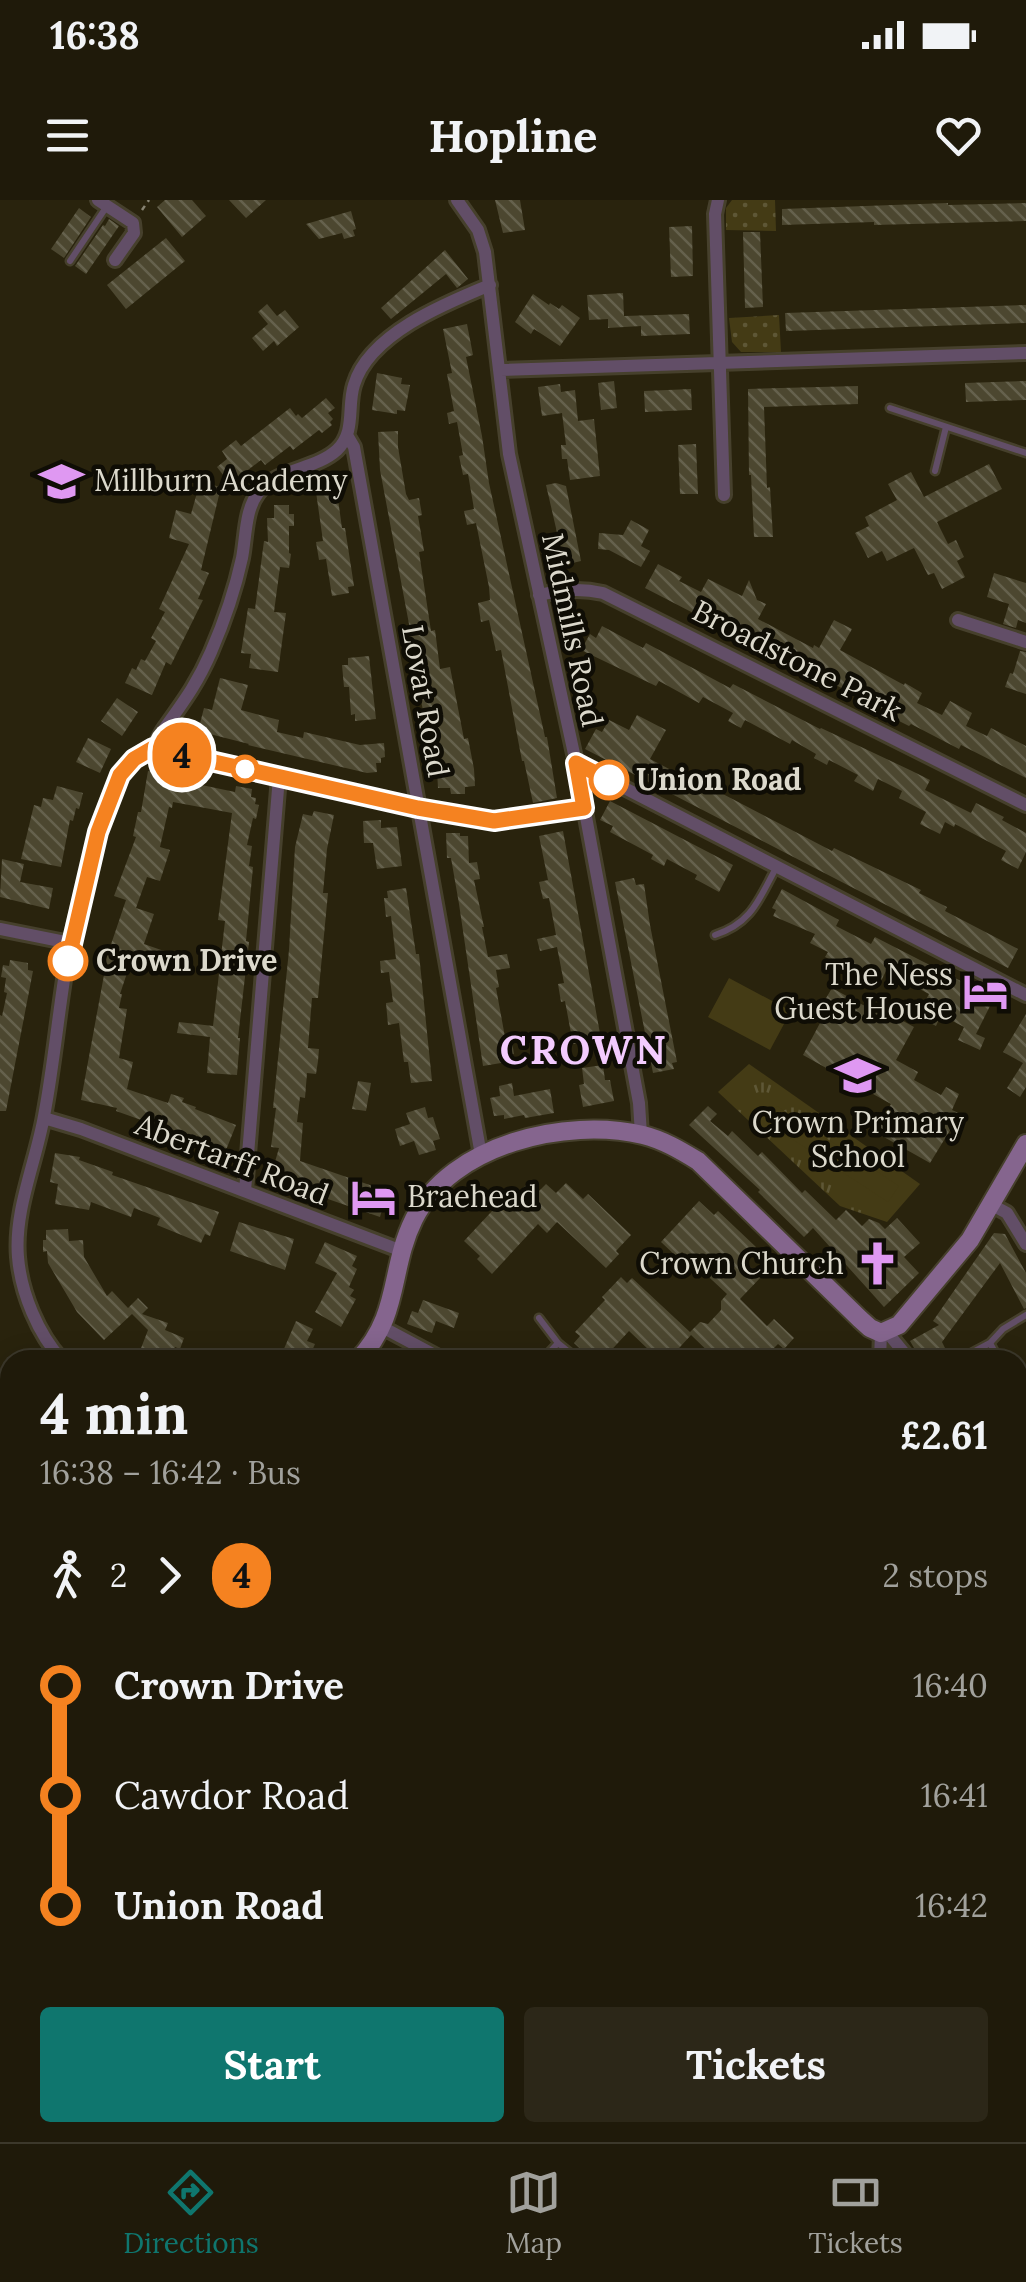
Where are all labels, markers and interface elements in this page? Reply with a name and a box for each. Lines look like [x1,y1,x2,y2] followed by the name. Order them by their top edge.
[50,11,140,59] text: 16:38
[428,107,598,164] text: Hopline
[40,108,95,163] icon: menu
[931,108,986,163] icon: heart
[37,457,85,505] school or university icon: Millburn Academy
[94,461,348,500] place label: Millburn Academy
[534,530,612,730] street label: Midmills Road
[686,591,909,729] street label: Broadstone Park
[394,622,458,780] street label: Lovat Road
[150,722,214,788] line badge: 4
[172,733,192,778] text: 4
[232,756,258,782] unlabelled marker
[636,760,802,798] place label: Union Road
[590,761,628,799] marker: Union Road
[96,941,278,979] place label: Crown Drive
[49,942,87,980] marker: Crown Drive
[774,955,953,1027] place label: The Ness Guest House
[962,968,1010,1016] hotel icon: The Ness Guest House
[500,1024,668,1075] district label: CROWN
[834,1052,882,1100] school or university icon: Crown Primary School
[752,1103,964,1175] place label: Crown Primary School
[129,1104,334,1213] street label: Abertarff Road
[350,1173,398,1221] hotel icon: Braehead
[407,1177,538,1215] place label: Braehead
[853,1240,901,1288] church icon: Crown Church
[639,1244,844,1282] place label: Crown Church
[40,1379,188,1449] text: 4 min
[900,1411,988,1459] text: £2.61
[40,1452,301,1493] text: 16:38 – 16:42 · Bus
[40,1548,95,1603] icon: walk
[142,1548,197,1603] icon: forward
[232,1553,251,1598] text: 4
[110,1555,127,1596] text: 2
[883,1555,988,1596] text: 2 stops
[114,1661,344,1709] text: Crown Drive
[913,1665,988,1706] text: 16:40
[114,1771,349,1819] text: Cawdor Road
[921,1775,988,1816] text: 16:41
[114,1881,324,1929] text: Union Road
[915,1885,988,1926] text: 16:42
[40,2007,504,2122] button: Start
[524,2007,988,2122] button: Tickets
[123,2165,259,2261] tab: Directions
[505,2165,562,2261] tab: Map
[808,2165,903,2261] tab: Tickets

